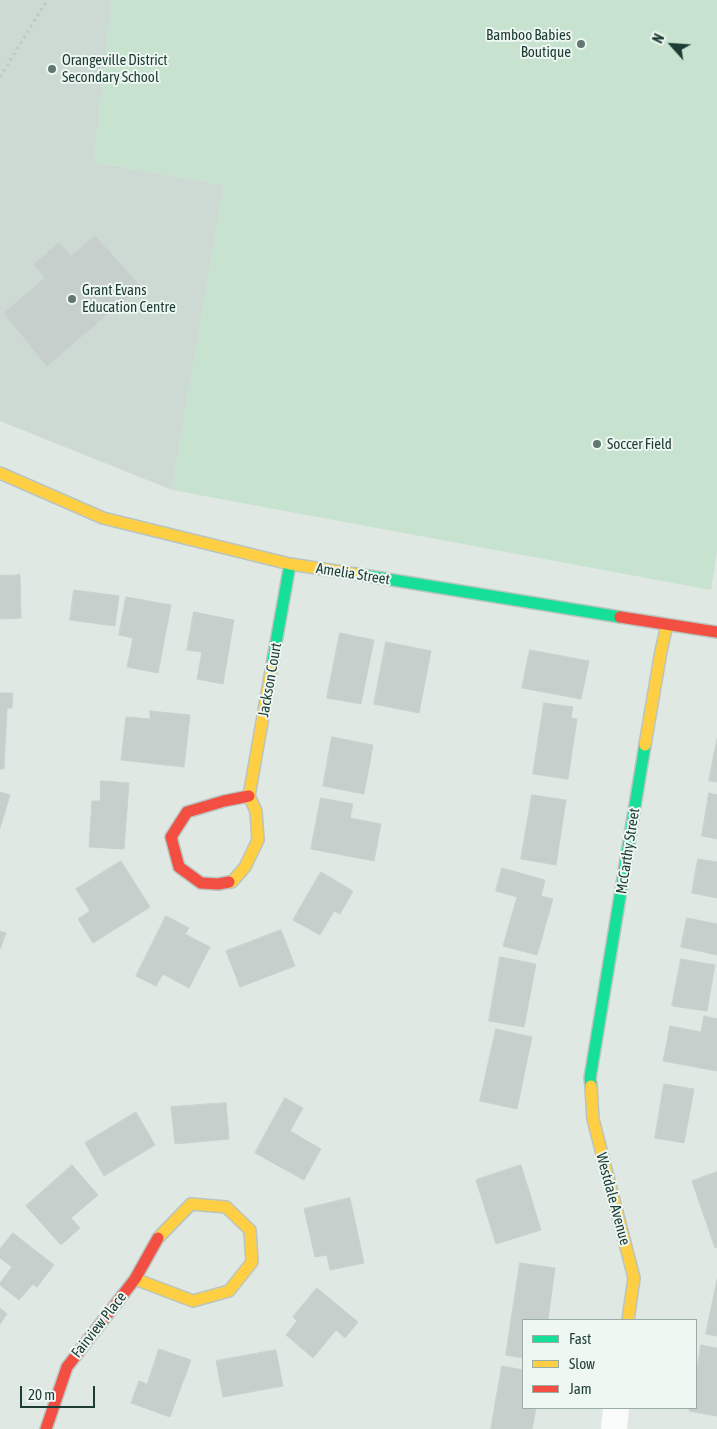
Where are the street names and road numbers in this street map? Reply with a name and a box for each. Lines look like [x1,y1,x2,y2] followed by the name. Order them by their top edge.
[315,559,391,589] street label: Amelia Street
[255,641,285,719] street label: Jackson Court
[612,807,644,895] street label: McCarthy Street
[592,1151,634,1247] street label: Westdale Avenue
[68,1289,130,1361] street label: Fairview Place

